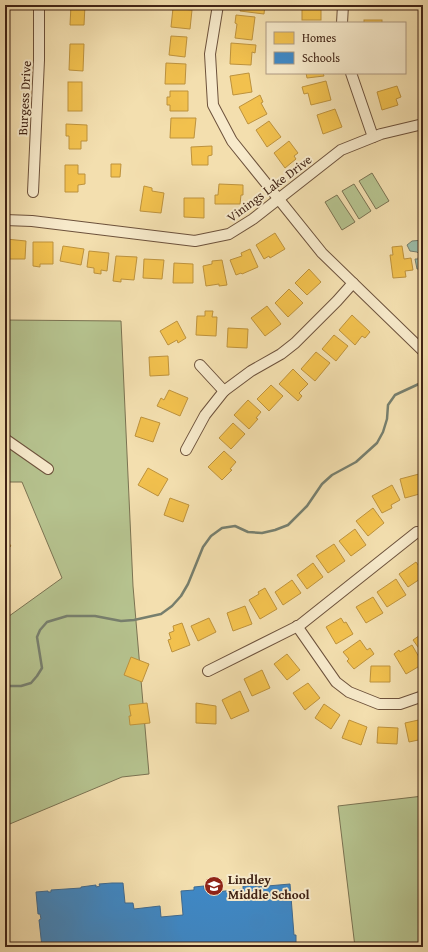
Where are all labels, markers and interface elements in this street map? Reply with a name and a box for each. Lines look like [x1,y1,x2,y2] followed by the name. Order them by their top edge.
[266,22,406,74] legend
[302,29,337,46] text: Homes
[302,49,340,66] text: Schools
[13,60,36,136] street label: Burgess Drive
[223,150,316,227] street label: Vinings Lake Drive
[228,870,310,904] place label: Lindley Middle School
[203,875,225,897] school or university icon: Lindley Middle School

